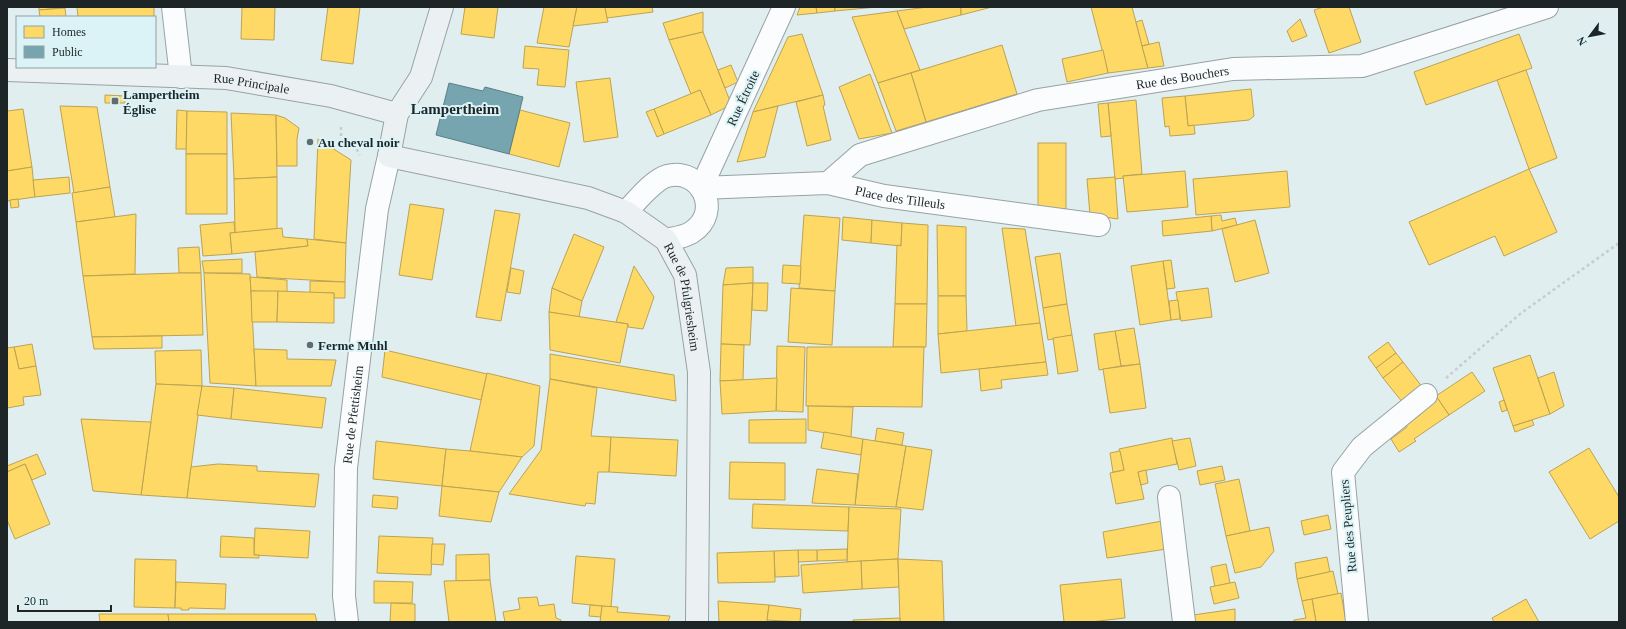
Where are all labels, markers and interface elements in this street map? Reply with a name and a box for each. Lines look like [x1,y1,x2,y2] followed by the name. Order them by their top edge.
[16,16,156,68] legend
[1570,16,1610,56] north arrow
[52,25,86,39] text: Homes
[1574,35,1589,48] text: N
[52,45,83,59] text: Public
[1135,62,1230,92] street label: Rue des Bouchers
[724,68,762,128] street label: Rue Étroite
[213,70,291,96] street label: Rue Principale
[123,87,200,117] place label: Lampertheim Église
[110,96,120,106] marker: Lampertheim Église
[411,101,500,117] district label: Lampertheim
[318,135,400,150] place label: Au cheval noir
[305,137,315,147] marker: Au cheval noir
[854,182,946,212] street label: Place des Tilleuls
[661,240,703,352] street label: Rue de Pfulgriesheim
[318,338,388,353] place label: Ferme Muhl
[305,340,315,350] marker: Ferme Muhl
[339,364,366,465] street label: Rue de Pfettisheim
[1336,479,1360,573] street label: Rue des Peupliers
[18,587,111,613] scale bar
[24,594,49,608] text: 20 m

